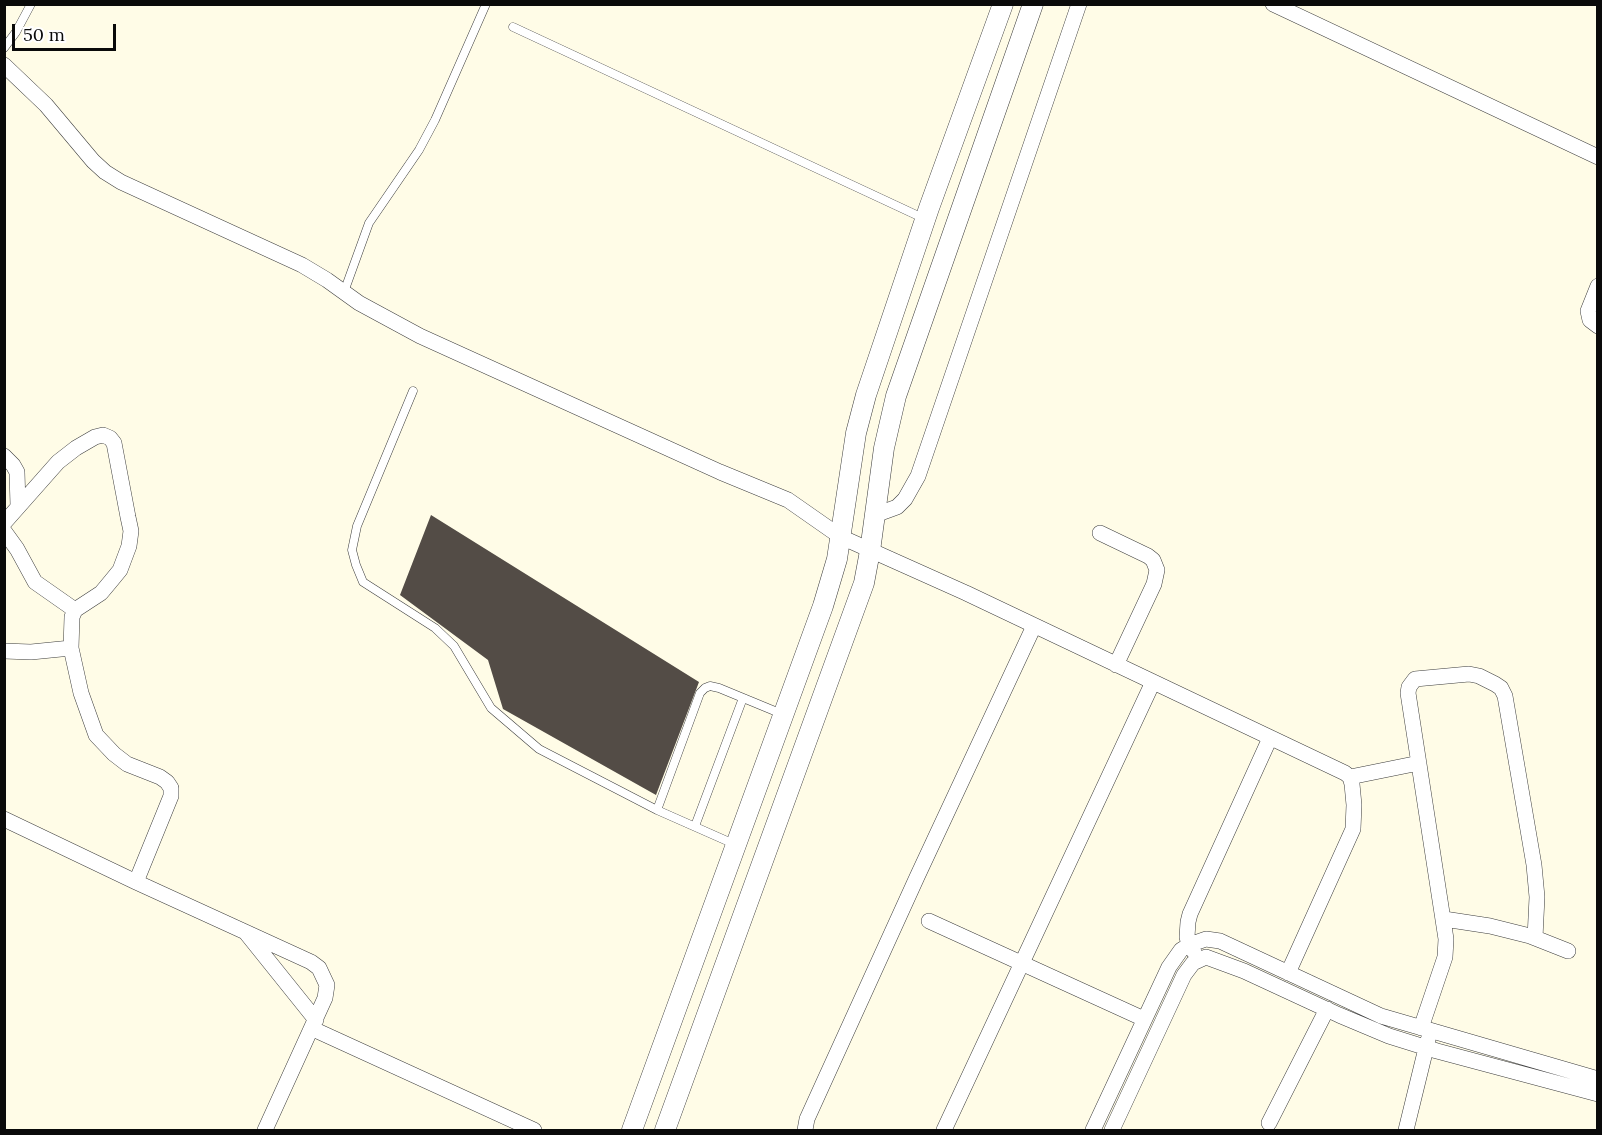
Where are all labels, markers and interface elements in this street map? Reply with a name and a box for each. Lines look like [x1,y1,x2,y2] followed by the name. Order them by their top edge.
[15,12,118,50] scale bar
[23,23,65,46] text: 50 m

